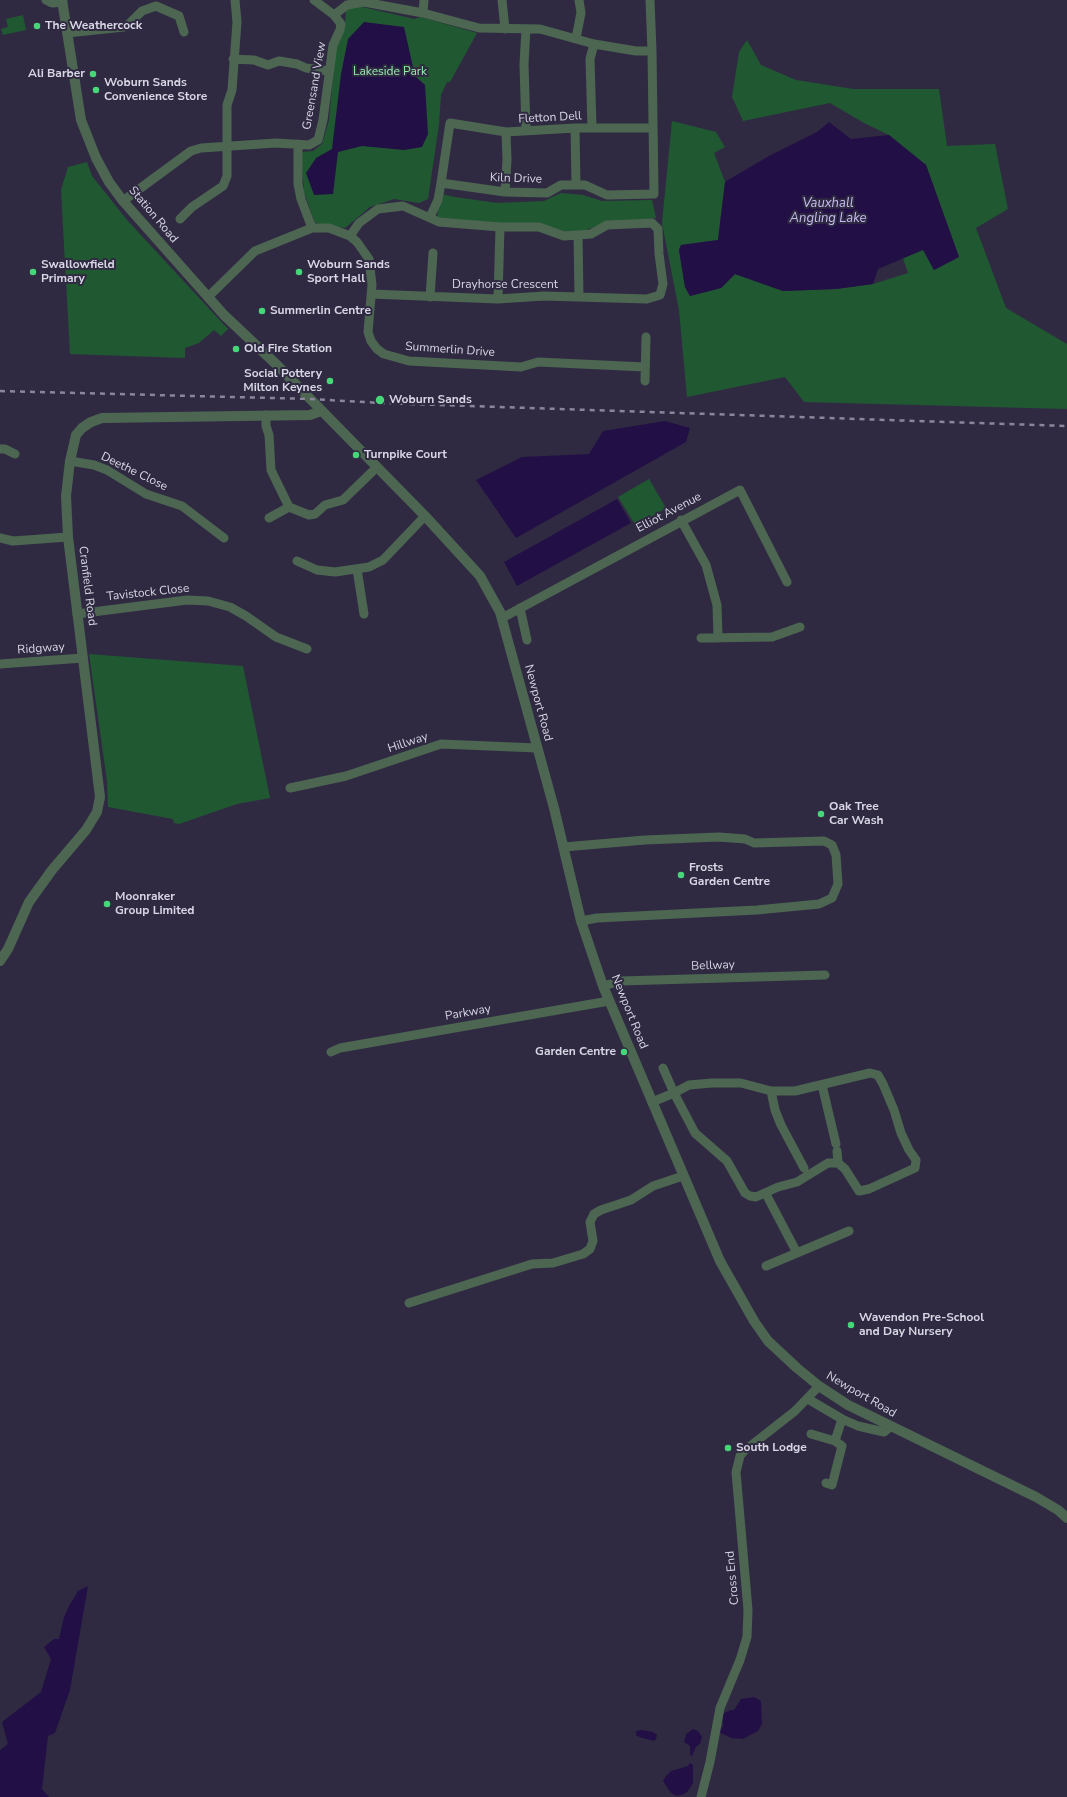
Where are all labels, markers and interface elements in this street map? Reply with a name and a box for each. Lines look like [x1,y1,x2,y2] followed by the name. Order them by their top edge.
[45,19,142,33] place label: The Weathercock
[32,21,42,31] marker: The Weathercock
[300,41,330,131] street label: Greensand View
[353,65,427,79] park label: Lakeside Park
[28,67,85,81] place label: Ali Barber
[88,69,98,79] marker: Ali Barber
[104,76,207,104] place label: Woburn Sands Convenience Store
[91,85,101,95] marker: Woburn Sands Convenience Store
[518,109,582,127] street label: Fletton Dell
[490,171,542,187] street label: Kiln Drive
[125,184,181,246] street label: Station Road
[790,196,866,227] water label: Vauxhall Angling Lake
[41,258,115,286] place label: Swallowfield Primary
[307,258,390,286] place label: Woburn Sands Sport Hall
[28,267,38,277] marker: Swallowfield Primary
[294,267,304,277] marker: Woburn Sands Sport Hall
[452,278,558,292] street label: Drayhorse Crescent
[270,304,371,318] place label: Summerlin Centre
[257,306,267,316] marker: Summerlin Centre
[405,340,495,360] street label: Summerlin Drive
[244,342,332,356] place label: Old Fire Station
[231,344,241,354] marker: Old Fire Station
[243,367,322,395] place label: Social Pottery Milton Keynes
[325,376,335,386] marker: Social Pottery Milton Keynes
[389,393,472,407] place label: Woburn Sands
[374,394,386,406] marker: Woburn Sands
[364,448,447,462] place label: Turnpike Court
[98,450,170,494] street label: Deethe Close
[351,450,361,460] marker: Turnpike Court
[634,490,704,536] street label: Elliot Avenue
[75,545,99,627] street label: Cranfield Road
[106,581,190,605] street label: Tavistock Close
[17,640,65,658] street label: Ridgway
[521,663,555,743] street label: Newport Road
[386,730,430,756] street label: Hillway
[829,800,884,828] place label: Oak Tree Car Wash
[816,809,826,819] marker: Oak Tree Car Wash
[689,861,770,889] place label: Frosts Garden Centre
[676,870,686,880] marker: Frosts Garden Centre
[115,890,194,918] place label: Moonraker Group Limited
[102,899,112,909] marker: Moonraker Group Limited
[691,958,735,974] street label: Bellway
[608,973,650,1051] street label: Newport Road
[444,1002,492,1024] street label: Parkway
[535,1045,616,1059] place label: Garden Centre
[619,1047,629,1057] marker: Garden Centre
[859,1311,984,1339] place label: Wavendon Pre-School and Day Nursery
[846,1320,856,1330] marker: Wavendon Pre-School and Day Nursery
[823,1369,899,1421] street label: Newport Road
[736,1441,807,1455] place label: South Lodge
[723,1443,733,1453] marker: South Lodge
[723,1550,743,1606] street label: Cross End

